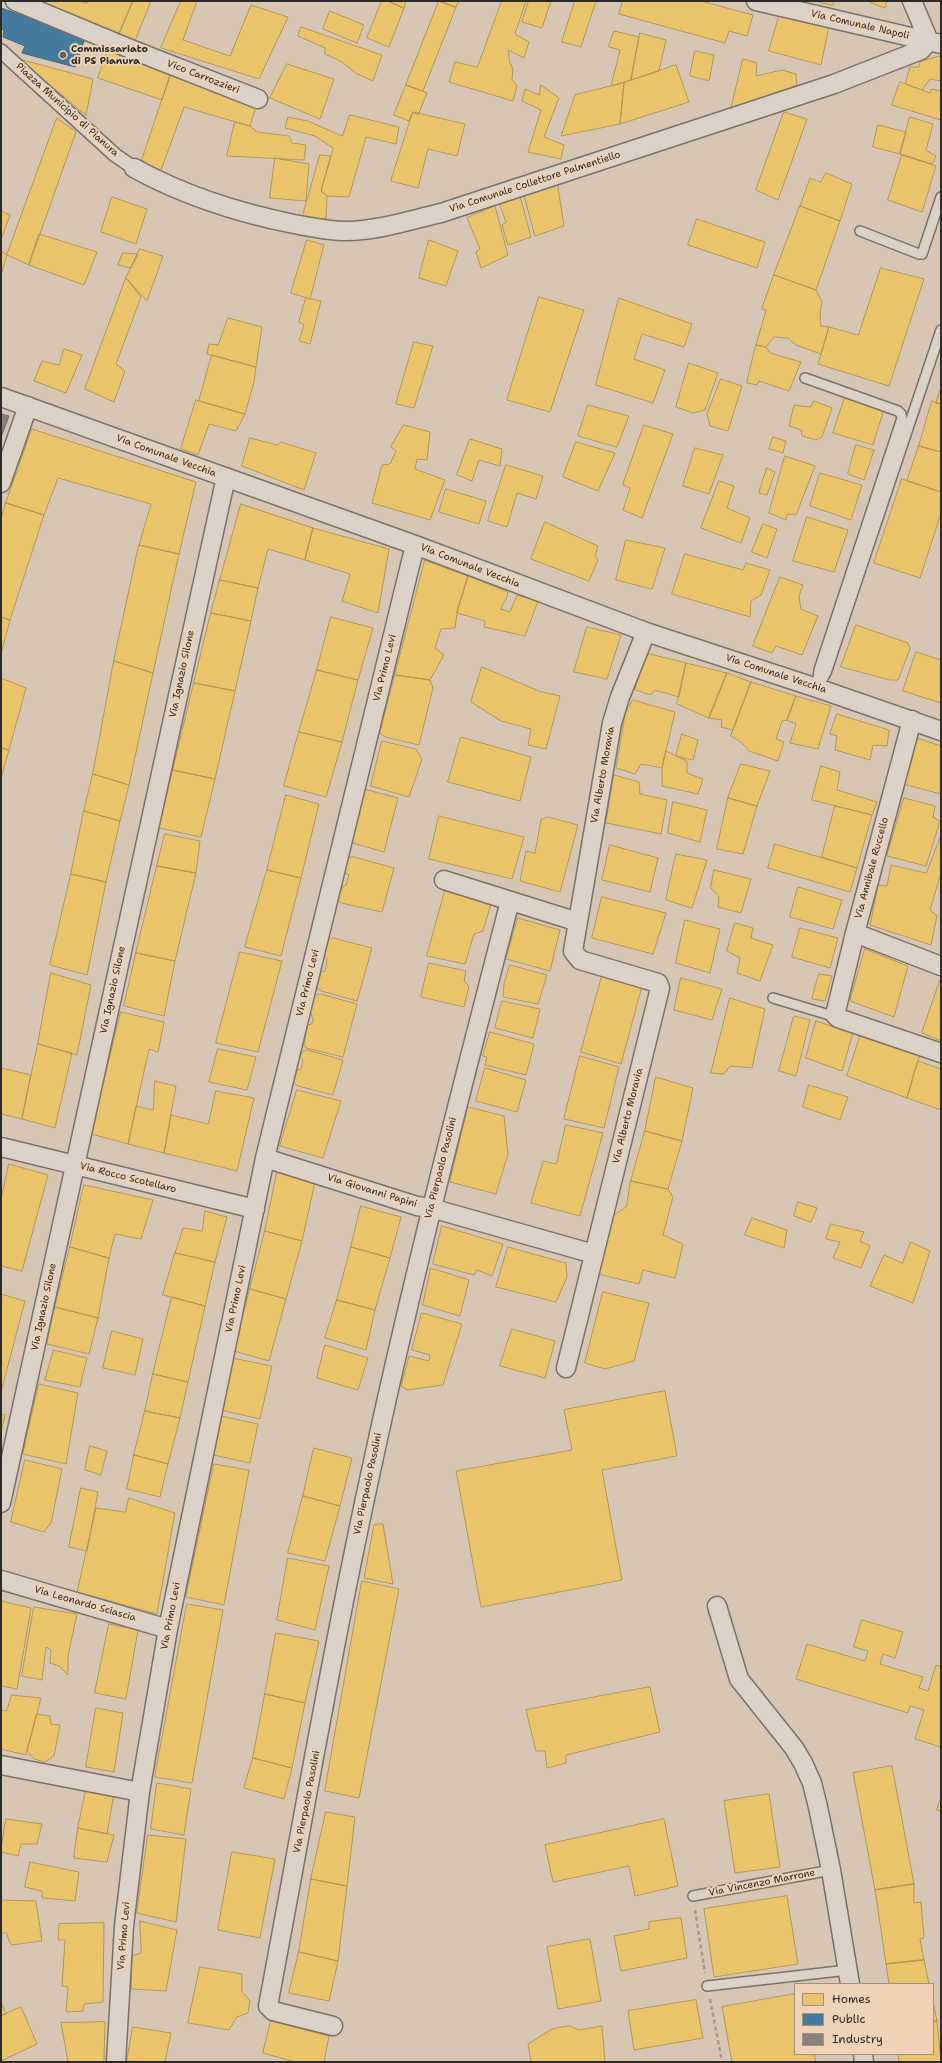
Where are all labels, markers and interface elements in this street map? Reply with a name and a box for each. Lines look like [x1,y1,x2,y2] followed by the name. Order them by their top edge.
[810,8,910,42] street label: Via Comunale Napoli
[71,43,148,66] place label: Commissariato di PS Pianura
[58,50,68,60] marker: Commissariato di PS Pianura
[165,58,241,96] street label: Vico Carrozzieri
[13,61,121,159] street label: Piazza Municipio di Pianura
[448,149,622,215] street label: Via Comunale Collettore Palmentiello
[114,432,218,480] street label: Via Comunale Vecchia
[418,541,522,591] street label: Via Comunale Vecchia
[167,629,197,719] street label: Via Ignazio Silone
[371,633,399,703] street label: Via Primo Levi
[724,652,828,696] street label: Via Comunale Vecchia
[589,726,617,824] street label: Via Alberto Moravia
[853,816,891,920] street label: Via Annibale Ruccello
[98,945,128,1035] street label: Via Ignazio Silone
[294,948,322,1018] street label: Via Primo Levi
[610,1067,646,1165] street label: Via Alberto Moravia
[423,1116,459,1220] street label: Via Pierpaolo Pasolini
[79,1160,177,1196] street label: Via Rocco Scotellaro
[325,1172,419,1210] street label: Via Giovanni Papini
[29,1262,59,1352] street label: Via Ignazio Silone
[223,1264,249,1334] street label: Via Primo Levi
[351,1432,385,1536] street label: Via Pierpaolo Pasolini
[159,1581,183,1651] street label: Via Primo Levi
[33,1584,137,1624] street label: Via Leonardo Sciascia
[291,1750,323,1854] street label: Via Pierpaolo Pasolini
[708,1867,816,1899] street label: Via Vincenzo Marrone
[115,1901,133,1971] street label: Via Primo Levi
[794,1983,934,2055] legend
[832,1991,871,2007] text: Homes
[832,2011,866,2027] text: Public
[832,2031,883,2047] text: Industry

